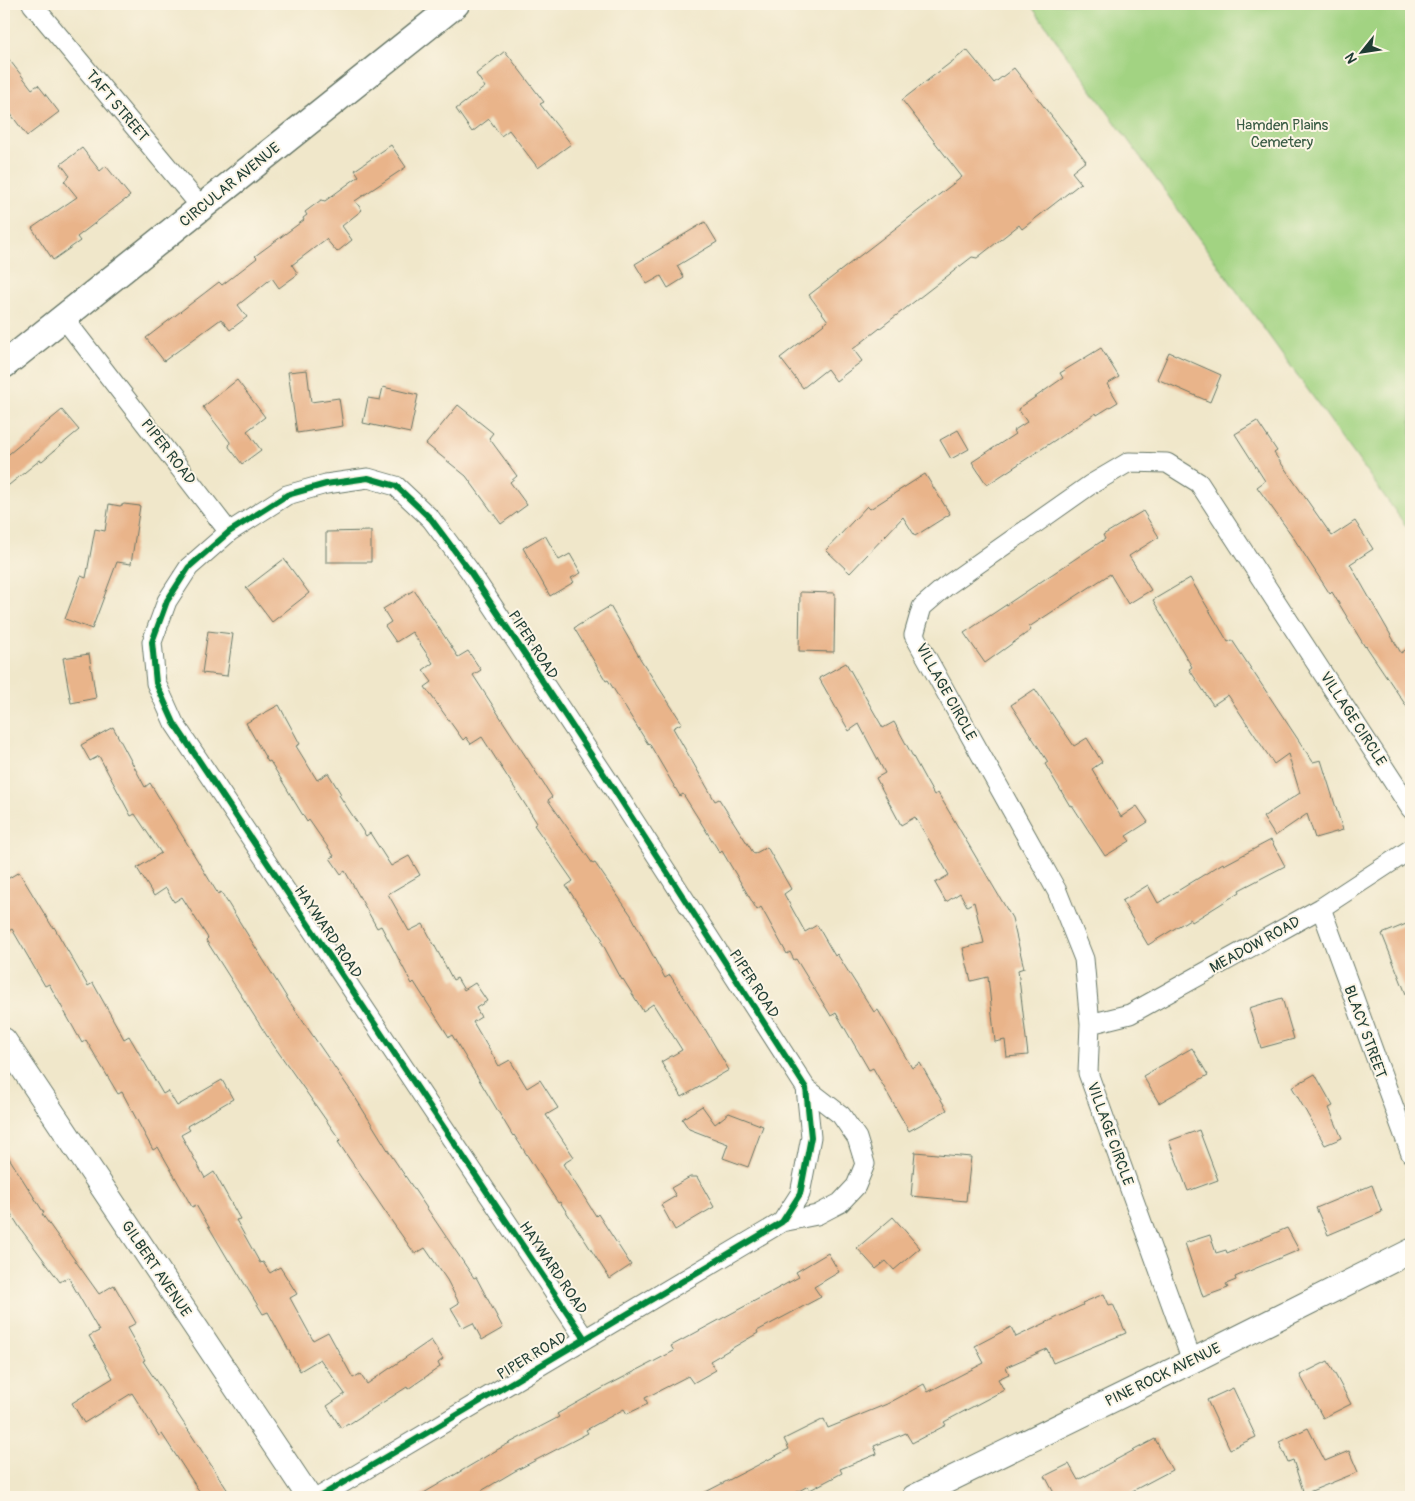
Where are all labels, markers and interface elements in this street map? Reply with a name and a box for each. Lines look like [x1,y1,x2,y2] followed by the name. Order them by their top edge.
[1338,28,1388,78] north arrow
[1341,50,1361,67] text: N
[81,66,153,146] street label: TAFT STREET
[1236,116,1328,152] park label: Hamden Plains Cemetery
[176,138,284,231] street label: CIRCULAR AVENUE
[137,415,199,489] street label: PIPER ROAD
[504,607,562,683] street label: PIPER ROAD
[911,640,981,744] street label: VILLAGE CIRCLE
[1315,668,1391,770] street label: VILLAGE CIRCLE
[290,882,366,982] street label: HAYWARD ROAD
[1206,912,1304,978] street label: MEADOW ROAD
[725,946,783,1022] street label: PIPER ROAD
[1339,983,1391,1081] street label: BLACY STREET
[1083,1080,1138,1188] street label: VILLAGE CIRCLE
[117,1217,195,1321] street label: GILBERT AVENUE
[515,1218,591,1318] street label: HAYWARD ROAD
[494,1328,570,1384] street label: PIPER ROAD
[1102,1339,1224,1411] street label: PINE ROCK AVENUE

